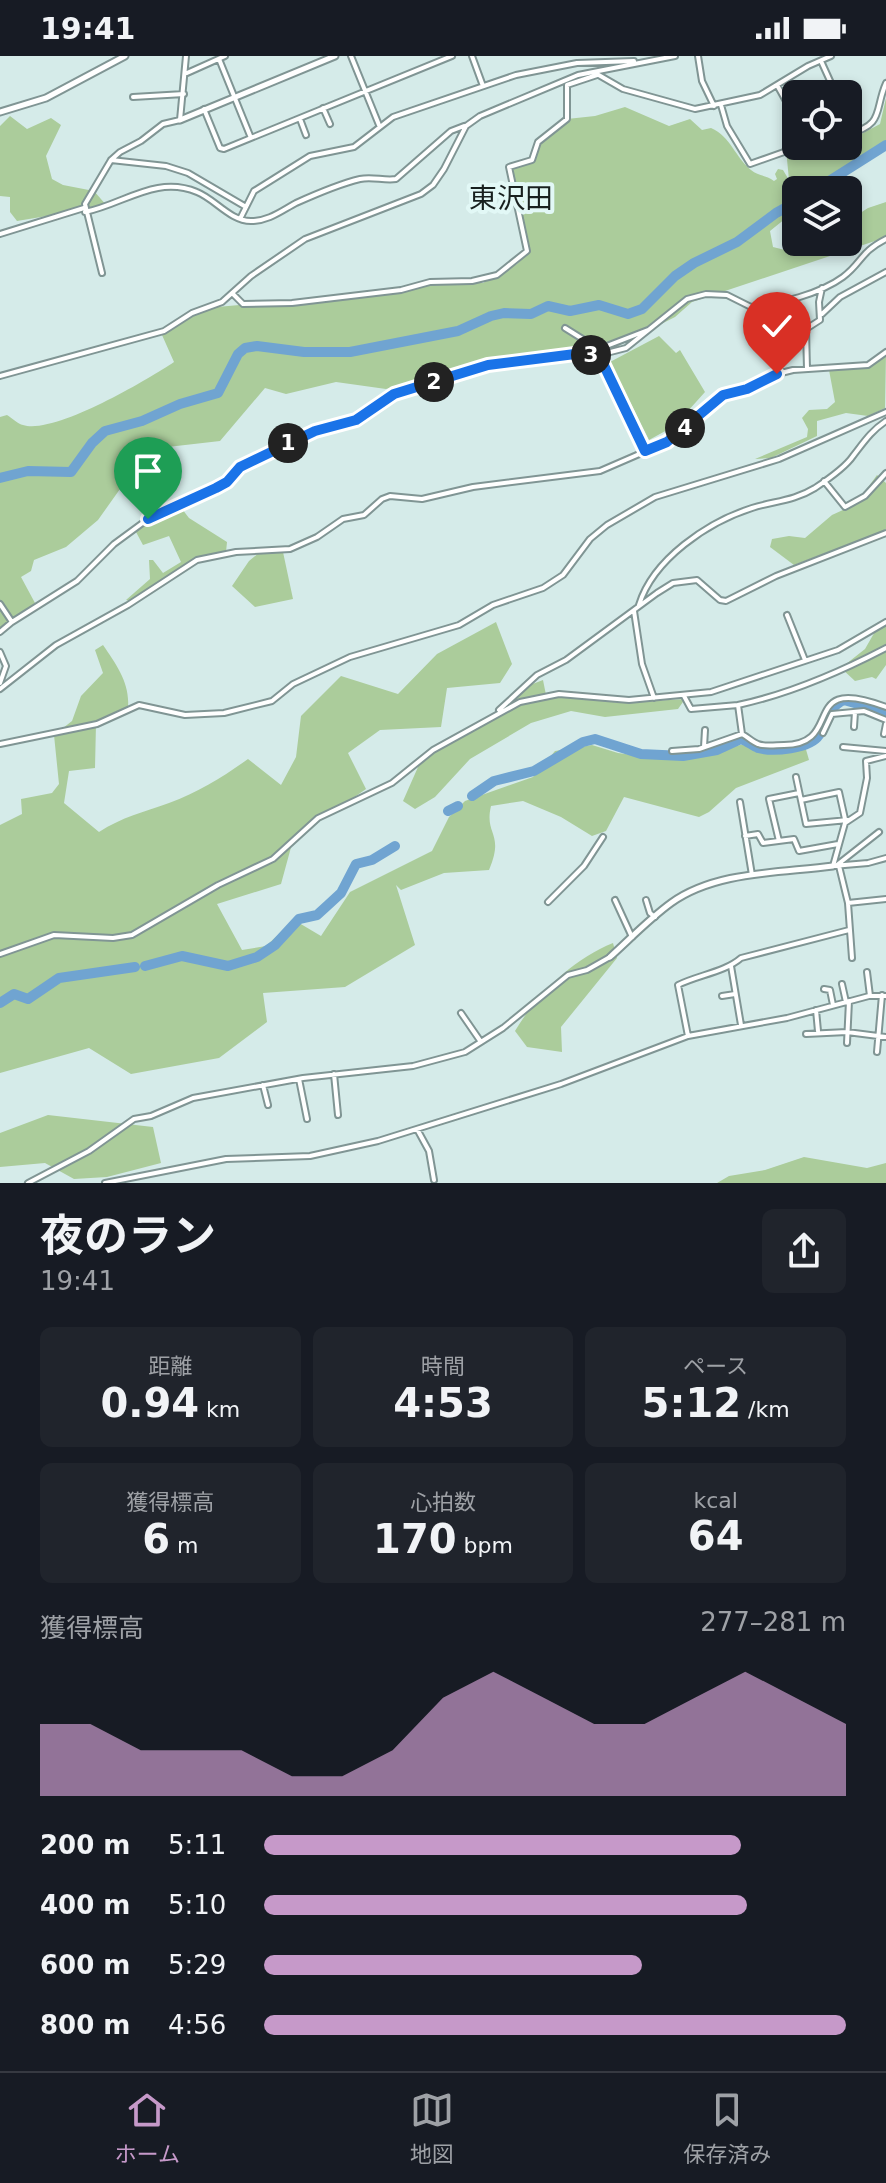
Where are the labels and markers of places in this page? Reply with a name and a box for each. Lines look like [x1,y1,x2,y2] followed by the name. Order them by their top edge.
[743,292,811,374] pin
[571,335,611,375] pin: 3
[414,362,454,402] pin: 2
[665,408,705,448] pin: 4
[268,423,308,463] pin: 1
[114,437,182,519] pin

